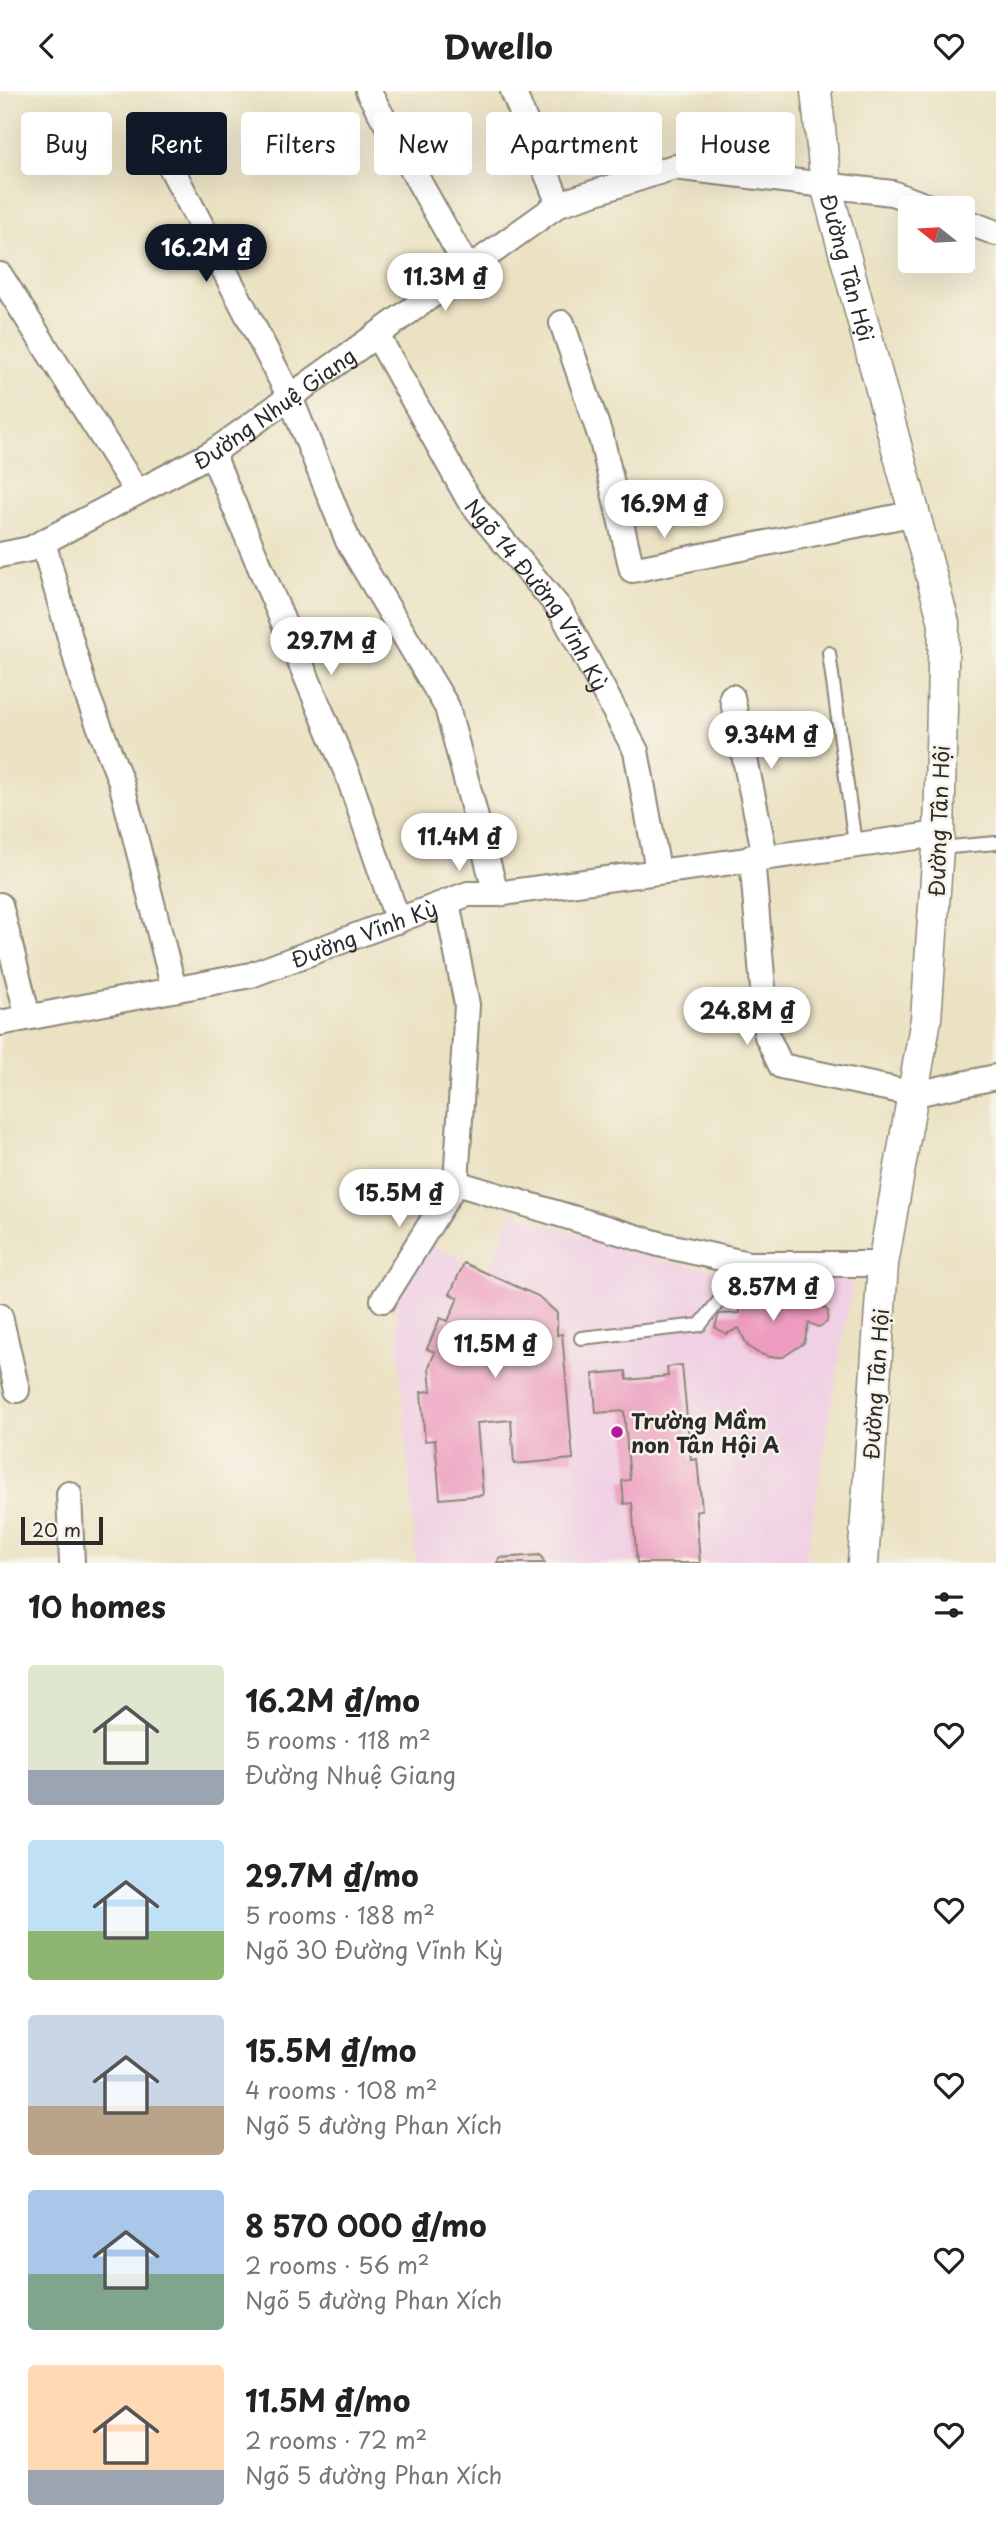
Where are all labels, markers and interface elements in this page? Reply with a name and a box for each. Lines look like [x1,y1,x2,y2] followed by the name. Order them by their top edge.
[443,22,553,70] text: Dwello
[28,27,66,65] icon: back
[930,27,968,65] icon: heart
[21,112,112,175] chip: Buy
[126,112,227,175] chip: Rent
[241,112,360,175] chip: Filters
[374,112,472,175] chip: New
[486,112,662,175] chip: Apartment
[676,112,795,175] chip: House
[813,190,883,345] street label: Đường Tân Hội
[898,196,975,273] north arrow
[898,196,975,273] map controls
[141,225,271,284] pin: 16.2M ₫
[161,229,251,264] text: 16.2M ₫
[380,253,510,313] pin: 11.3M ₫
[403,258,487,293] text: 11.3M ₫
[187,339,362,476] street label: Đường Nhuệ Giang
[599,481,729,540] pin: 16.9M ₫
[620,485,708,520] text: 16.9M ₫
[458,491,617,696] street label: Ngõ 14 Đường Vĩnh Kỳ
[266,617,396,677] pin: 29.7M ₫
[286,622,376,657] text: 29.7M ₫
[706,711,836,771] pin: 9.34M ₫
[724,716,818,751] text: 9.34M ₫
[919,745,957,897] street label: Đường Tân Hội
[394,813,524,873] pin: 11.4M ₫
[417,818,501,853] text: 11.4M ₫
[286,891,442,975] street label: Đường Vĩnh Kỳ
[682,988,812,1047] pin: 24.8M ₫
[699,992,795,1027] text: 24.8M ₫
[334,1169,464,1229] pin: 15.5M ₫
[355,1174,443,1209] text: 15.5M ₫
[708,1263,838,1323] pin: 8.57M ₫
[727,1268,819,1303] text: 8.57M ₫
[854,1307,896,1461] street label: Đường Tân Hội
[430,1321,560,1380] pin: 11.5M ₫
[453,1325,537,1360] text: 11.5M ₫
[631,1404,780,1460] place label: Trường Mầm non Tân Hội A
[609,1424,625,1440] marker: Trường Mầm non Tân Hội A
[21,1514,103,1546] scale bar
[32,1515,81,1543] text: 20 m
[28,1583,166,1628] text: 10 homes
[930,1586,968,1624] icon: filters
[245,1677,420,1722] text: 16.2M ₫/mo
[84,1693,168,1777] icon: home
[930,1716,968,1754] icon: heart
[245,1722,431,1757] text: 5 rooms · 118 m²
[245,1757,456,1792] text: Đường Nhuệ Giang
[245,1852,419,1897] text: 29.7M ₫/mo
[84,1868,168,1952] icon: home
[930,1891,968,1929] icon: heart
[245,1897,435,1932] text: 5 rooms · 188 m²
[245,1932,503,1967] text: Ngõ 30 Đường Vĩnh Kỳ
[245,2027,416,2072] text: 15.5M ₫/mo
[84,2043,168,2127] icon: home
[930,2066,968,2104] icon: heart
[245,2072,438,2107] text: 4 rooms · 108 m²
[245,2107,502,2142] text: Ngõ 5 đường Phan Xích
[245,2202,487,2247] text: 8 570 000 ₫/mo
[84,2218,168,2302] icon: home
[930,2241,968,2279] icon: heart
[245,2247,430,2282] text: 2 rooms · 56 m²
[245,2282,502,2317] text: Ngõ 5 đường Phan Xích
[245,2377,410,2422] text: 11.5M ₫/mo
[84,2393,168,2477] icon: home
[930,2416,968,2454] icon: heart
[245,2422,427,2457] text: 2 rooms · 72 m²
[245,2457,502,2492] text: Ngõ 5 đường Phan Xích

